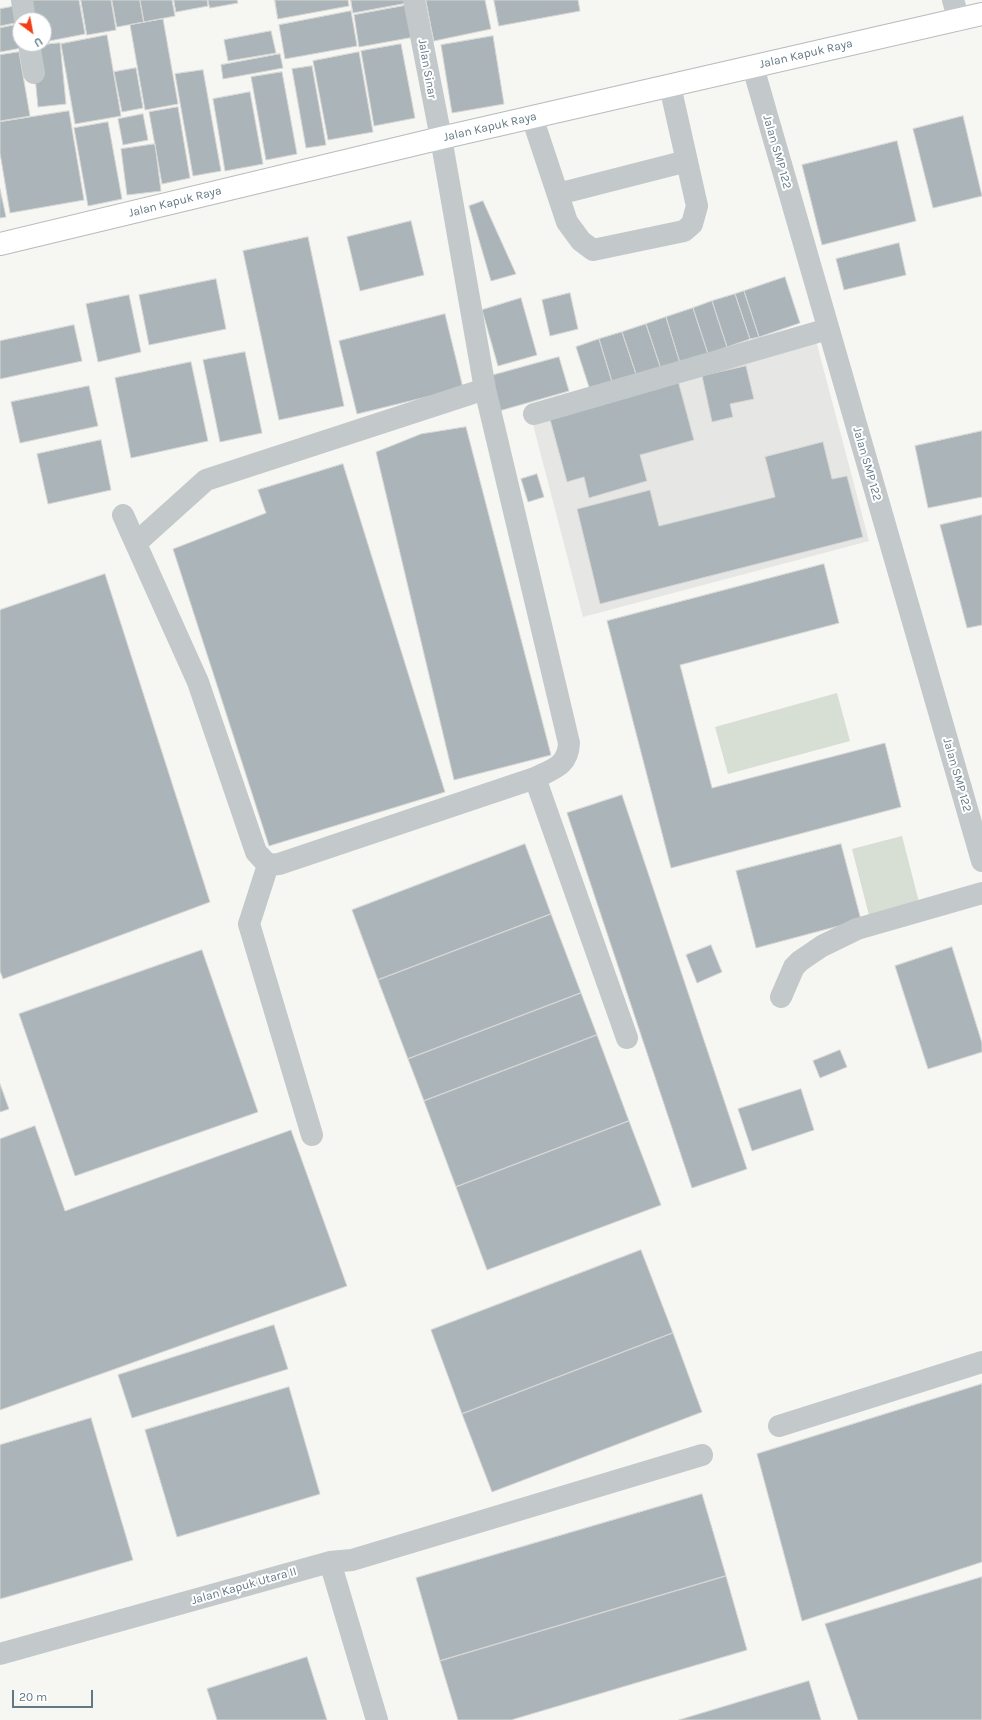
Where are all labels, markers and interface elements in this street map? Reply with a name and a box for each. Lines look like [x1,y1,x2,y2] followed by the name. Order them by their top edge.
[12,12,52,52] north arrow
[31,34,45,49] text: U
[758,36,854,72] street label: Jalan Kapuk Raya
[415,38,439,100] street label: Jalan Sinar
[442,109,538,145] street label: Jalan Kapuk Raya
[760,113,794,191] street label: Jalan SMP 122
[127,183,223,221] street label: Jalan Kapuk Raya
[850,425,884,503] street label: Jalan SMP 122
[940,736,974,814] street label: Jalan SMP 122
[190,1564,298,1608] street label: Jalan Kapuk Utara II
[14,1682,95,1708] scale bar
[19,1690,47,1704] text: 20 m

